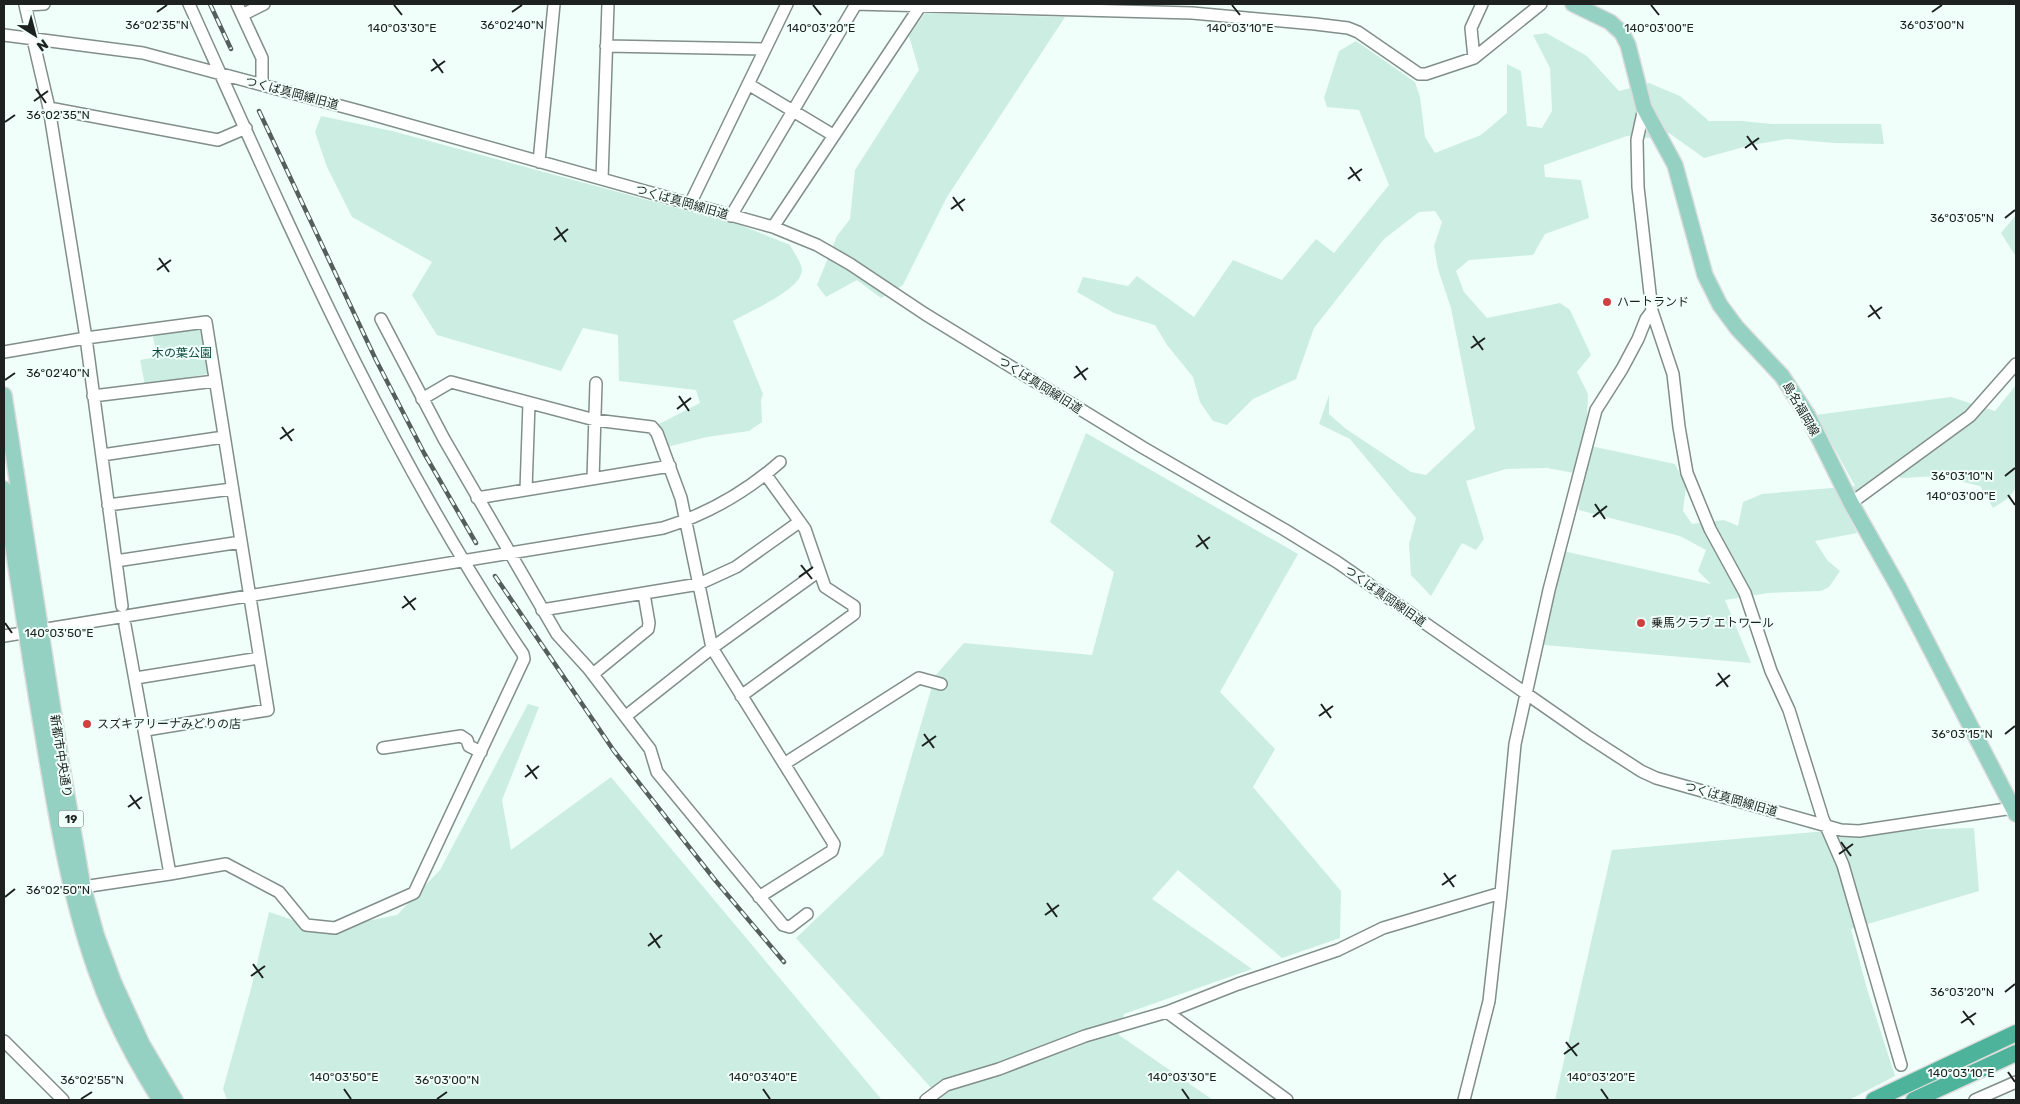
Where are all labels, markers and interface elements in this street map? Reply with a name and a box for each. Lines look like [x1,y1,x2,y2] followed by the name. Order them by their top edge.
[10,10,60,60] north arrow
[125,18,189,32] text: 36°02'35"N
[480,18,544,32] text: 36°02'40"N
[1900,18,1964,32] text: 36°03'00"N
[368,21,436,35] text: 140°03'30"E
[787,21,855,35] text: 140°03'20"E
[1207,21,1273,35] text: 140°03'10"E
[1624,21,1694,35] text: 140°03'00"E
[33,35,51,55] text: N
[244,74,340,112] street label: つくば真岡線旧道
[26,108,90,122] text: 36°02'35"N
[634,182,730,222] street label: つくば真岡線旧道
[1930,211,1994,225] text: 36°03'05"N
[1617,295,1689,309] place label: ハートランド
[1601,296,1613,308] marker: ハートランド
[152,346,212,360] park label: 木の葉公園
[996,354,1084,416] street label: つくば真岡線旧道
[26,366,90,380] text: 36°02'40"N
[1780,380,1822,438] street label: 島名福岡線
[1931,469,1993,483] text: 36°03'10"N
[1926,489,1996,503] text: 140°03'00"E
[1342,563,1428,629] street label: つくば真岡線旧道
[1651,616,1774,630] place label: 乗馬クラブ エトワール
[1635,617,1647,629] marker: 乗馬クラブ エトワール
[25,626,93,640] text: 140°03'50"E
[48,713,74,799] street label: 新都市中央通り
[97,717,241,731] place label: スズキアリーナみどりの店
[81,718,93,730] marker: スズキアリーナみどりの店
[1931,727,1993,741] text: 36°03'15"N
[1683,779,1779,819] street label: つくば真岡線旧道
[58,811,84,828] road number: 19
[26,883,90,897] text: 36°02'50"N
[1930,985,1994,999] text: 36°03'20"N
[1928,1066,1994,1080] text: 140°03'10"E
[310,1070,378,1084] text: 140°03'50"E
[729,1070,797,1084] text: 140°03'40"E
[1148,1070,1216,1084] text: 140°03'30"E
[1567,1070,1635,1084] text: 140°03'20"E
[60,1073,124,1087] text: 36°02'55"N
[415,1073,479,1087] text: 36°03'00"N

